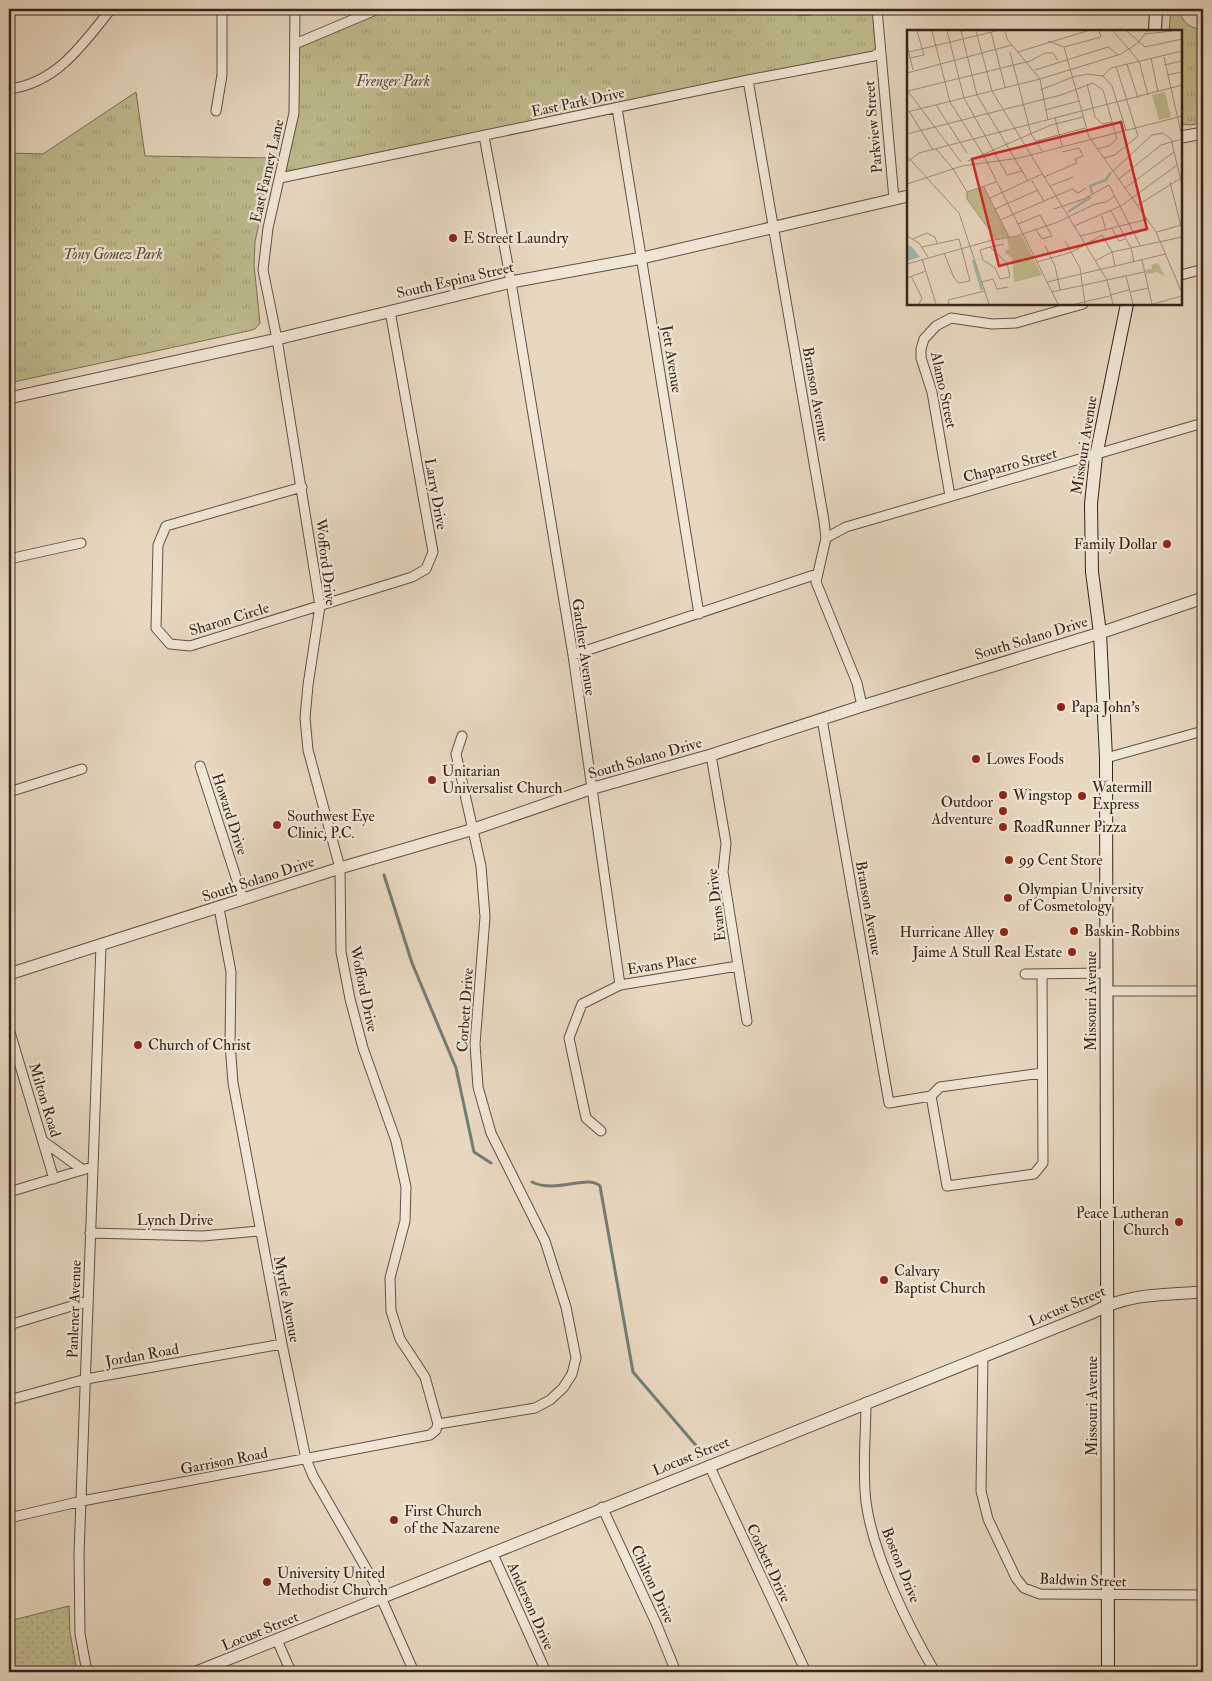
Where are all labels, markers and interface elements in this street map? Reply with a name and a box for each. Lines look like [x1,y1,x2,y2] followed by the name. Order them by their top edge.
[907,30,1182,305] inset map
[355,72,430,91] park label: Frenger Park
[860,80,887,174] street label: Parkview Street
[530,83,627,122] street label: East Park Drive
[246,117,289,225] street label: East Farney Lane
[463,229,569,248] place label: E Street Laundry
[447,232,459,244] marker: E Street Laundry
[63,245,163,264] park label: Tony Gomez Park
[395,258,516,304] street label: South Espina Street
[656,323,686,394] street label: Jett Avenue
[798,345,833,443] street label: Branson Avenue
[926,349,961,430] street label: Alamo Street
[1067,394,1102,496] street label: Missouri Avenue
[961,444,1060,488] street label: Chaparro Street
[420,457,451,531] street label: Larry Drive
[311,517,340,607] street label: Wofford Drive
[1074,535,1157,554] place label: Family Dollar
[1161,538,1173,550] marker: Family Dollar
[567,597,600,697] street label: Gardner Avenue
[187,598,271,641] street label: Sharon Circle
[972,612,1090,665] street label: South Solano Drive
[1071,698,1140,718] place label: Papa John's
[1055,701,1067,713] marker: Papa John's
[586,733,704,784] street label: South Solano Drive
[986,750,1064,769] place label: Lowes Foods
[970,753,982,765] marker: Lowes Foods
[442,762,562,798] place label: Unitarian Universalist Church
[207,771,252,858] street label: Howard Drive
[426,774,438,786] marker: Unitarian Universalist Church
[1091,778,1152,815] place label: Watermill Express
[1012,786,1073,806] place label: Wingstop
[997,789,1009,801] marker: Wingstop
[1076,790,1088,802] marker: Watermill Express
[930,793,993,829] place label: Outdoor Adventure
[997,805,1009,817] marker: Outdoor Adventure
[287,807,375,843] place label: Southwest Eye Clinic, P.C.
[1013,818,1127,837] place label: RoadRunner Pizza
[271,819,283,831] marker: Southwest Eye Clinic, P.C.
[997,821,1009,833] marker: RoadRunner Pizza
[1018,851,1103,870] place label: 99 Cent Store
[200,852,317,907] street label: South Solano Drive
[1003,854,1015,866] marker: 99 Cent Store
[851,859,886,957] street label: Branson Avenue
[703,867,730,943] street label: Evans Drive
[1018,880,1144,916] place label: Olympian University of Cosmetology
[1002,892,1014,904] marker: Olympian University of Cosmetology
[1084,922,1180,941] place label: Baskin-Robbins
[900,923,994,942] place label: Hurricane Alley
[1068,925,1080,937] marker: Baskin-Robbins
[998,926,1010,938] marker: Hurricane Alley
[345,943,382,1034] street label: Wofford Drive
[911,943,1062,963] place label: Jaime A Stull Real Estate
[1066,946,1078,958] marker: Jaime A Stull Real Estate
[626,950,698,979] street label: Evans Place
[1082,951,1101,1051] street label: Missouri Avenue
[453,967,478,1053] street label: Corbett Drive
[148,1036,251,1055] place label: Church of Christ
[132,1039,144,1051] marker: Church of Christ
[24,1061,65,1140] street label: Milton Road
[1076,1204,1169,1240] place label: Peace Lutheran Church
[137,1211,213,1230] street label: Lynch Drive
[1173,1216,1185,1228] marker: Peace Lutheran Church
[269,1254,304,1344] street label: Myrtle Avenue
[63,1259,86,1359] street label: Panlener Avenue
[894,1262,986,1299] place label: Calvary Baptist Church
[878,1274,890,1286] marker: Calvary Baptist Church
[1026,1282,1108,1331] street label: Locust Street
[103,1340,181,1372] street label: Jordan Road
[1083,1356,1102,1456] street label: Missouri Avenue
[650,1432,733,1480] street label: Locust Street
[179,1444,270,1479] street label: Garrison Road
[404,1502,500,1538] place label: First Church of the Nazarene
[388,1514,400,1526] marker: First Church of the Nazarene
[742,1521,795,1606] street label: Corbett Drive
[877,1525,924,1606] street label: Boston Drive
[626,1542,679,1626] street label: Chilton Drive
[502,1558,558,1653] street label: Anderson Drive
[277,1564,388,1600] place label: University United Methodist Church
[1039,1569,1127,1592] street label: Baldwin Street
[261,1576,273,1588] marker: University United Methodist Church
[219,1607,302,1655] street label: Locust Street

